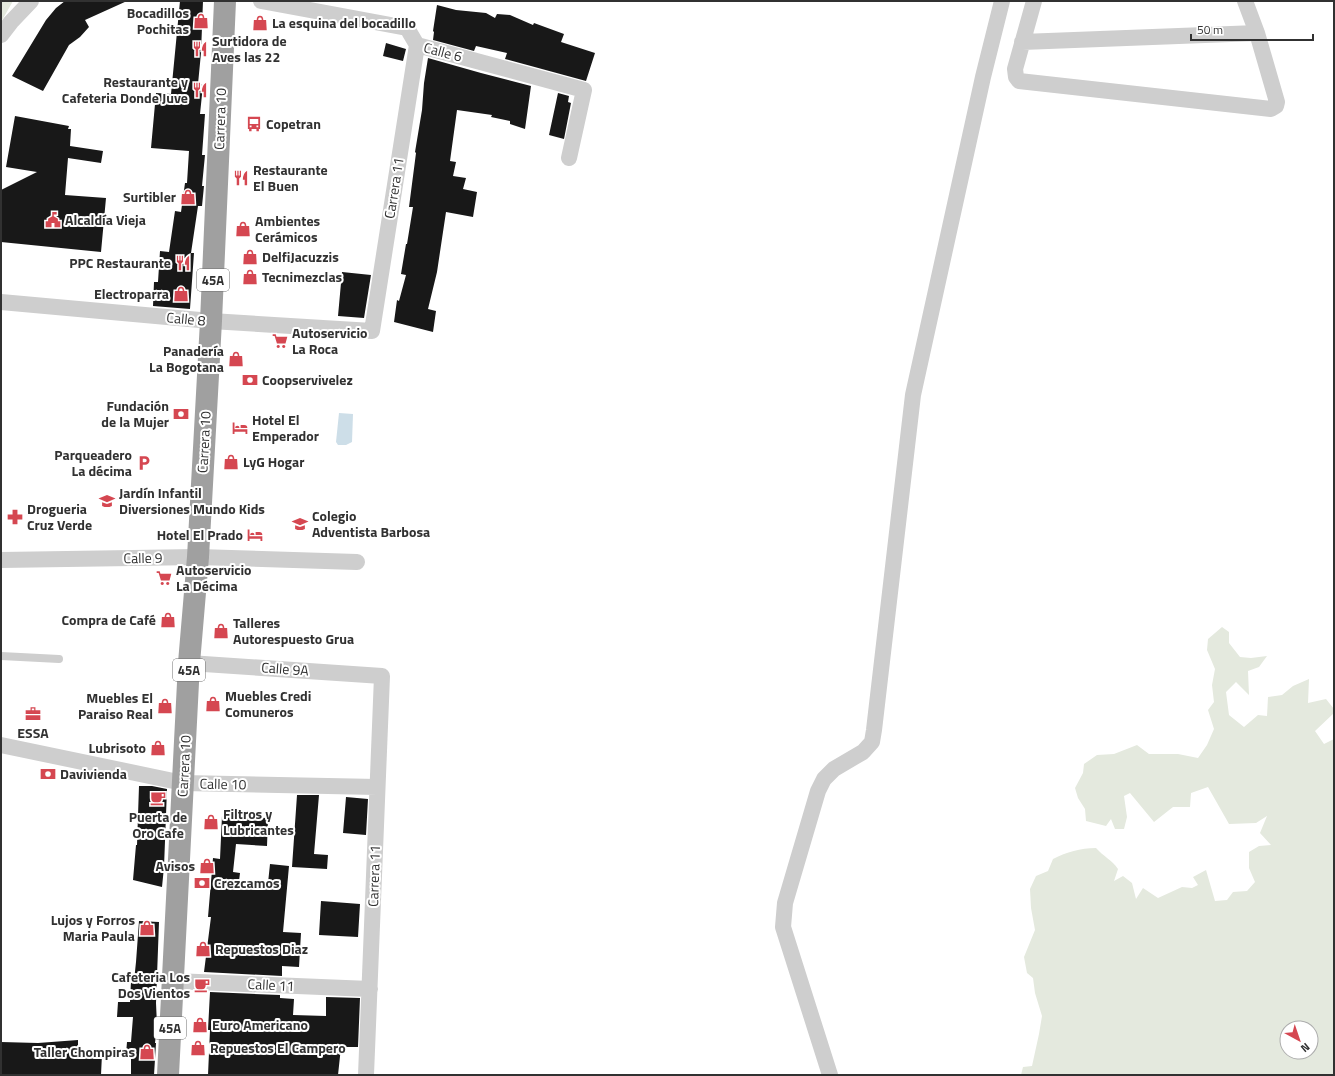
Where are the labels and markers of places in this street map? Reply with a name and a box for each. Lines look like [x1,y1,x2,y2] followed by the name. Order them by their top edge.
[127,2,189,39] place label: Bocadillos Pochitas
[192,12,210,30] shop icon: Bocadillos Pochitas
[272,12,416,33] place label: La esquina del bocadillo
[251,14,269,32] shop icon: La esquina del bocadillo
[212,30,287,67] place label: Surtidora de Aves las 22
[191,40,209,58] restaurant icon: Surtidora de Aves las 22
[62,71,188,108] place label: Restaurante y Cafeteria Donde Juve
[191,81,209,99] restaurant icon: Restaurante y Cafeteria Donde Juve
[266,113,321,134] place label: Copetran
[245,115,263,133] bus stop icon: Copetran
[253,159,328,196] place label: Restaurante El Buen
[232,169,250,187] restaurant icon: Restaurante El Buen
[123,186,176,207] place label: Surtibler
[179,188,197,206] shop icon: Surtibler
[65,209,146,230] place label: Alcaldía Vieja
[255,210,321,247] place label: Ambientes Cerámicos
[44,211,62,229] public building icon: Alcaldía Vieja
[234,220,252,238] shop icon: Ambientes Cerámicos
[262,246,339,267] place label: DelfiJacuzzis
[241,248,259,266] shop icon: DelfiJacuzzis
[69,252,171,273] place label: PPC Restaurante
[174,254,192,272] restaurant icon: PPC Restaurante
[262,266,343,287] place label: Tecnimezclas
[241,268,259,286] shop icon: Tecnimezclas
[94,283,169,304] place label: Electroparra
[172,285,190,303] shop icon: Electroparra
[292,322,368,359] place label: Autoservicio La Roca
[271,332,289,350] supermarket icon: Autoservicio La Roca
[149,340,224,377] place label: Panadería La Bogotana
[227,350,245,368] shop icon: Panadería La Bogotana
[262,369,353,390] place label: Coopservivelez
[241,371,259,389] bank icon: Coopservivelez
[101,395,169,432] place label: Fundación de la Mujer
[172,405,190,423] bank icon: Fundación de la Mujer
[252,409,319,446] place label: Hotel El Emperador
[231,419,249,437] hotel icon: Hotel El Emperador
[54,444,132,481] place label: Parqueadero La décima
[243,451,304,472] place label: LyG Hogar
[222,453,240,471] shop icon: LyG Hogar
[135,454,153,472] parking icon: Parqueadero La décima
[119,482,265,519] place label: Jardín Infantil Diversiones Mundo Kids
[98,492,116,510] school or university icon: Jardín Infantil Diversiones Mundo Kids
[27,498,92,535] place label: Drogueria Cruz Verde
[312,505,430,542] place label: Colegio Adventista Barbosa
[6,508,24,526] pharmacy icon: Drogueria Cruz Verde
[291,515,309,533] school or university icon: Colegio Adventista Barbosa
[157,524,243,545] place label: Hotel El Prado
[246,526,264,544] hotel icon: Hotel El Prado
[176,559,252,596] place label: Autoservicio La Décima
[155,569,173,587] supermarket icon: Autoservicio La Décima
[62,609,156,630] place label: Compra de Café
[159,611,177,629] shop icon: Compra de Café
[233,612,354,649] place label: Talleres Autorespuesto Grua
[212,622,230,640] shop icon: Talleres Autorespuesto Grua
[225,685,311,722] place label: Muebles Credi Comuneros
[78,687,153,724] place label: Muebles El Paraiso Real
[204,695,222,713] shop icon: Muebles Credi Comuneros
[156,697,174,715] shop icon: Muebles El Paraiso Real
[24,705,42,723] office icon: ESSA
[17,722,49,743] place label: ESSA
[89,737,146,758] place label: Lubrisoto
[149,739,167,757] shop icon: Lubrisoto
[60,763,127,784] place label: Davivienda
[39,765,57,783] bank icon: Davivienda
[149,789,167,807] cafe icon: Puerta de Oro Cafe
[223,803,294,840] place label: Filtros y Lubricantes
[129,806,187,843] place label: Puerta de Oro Cafe
[202,813,220,831] shop icon: Filtros y Lubricantes
[156,855,195,876] place label: Avisos
[198,857,216,875] shop icon: Avisos
[214,872,280,893] place label: Crezcamos
[193,874,211,892] bank icon: Crezcamos
[51,909,135,946] place label: Lujos y Forros Maria Paula
[138,919,156,937] shop icon: Lujos y Forros Maria Paula
[215,938,308,959] place label: Repuestos Diaz
[194,940,212,958] shop icon: Repuestos Diaz
[111,966,190,1003] place label: Cafeteria Los Dos Vientos
[193,976,211,994] cafe icon: Cafeteria Los Dos Vientos
[212,1014,308,1035] place label: Euro Americano
[191,1016,209,1034] shop icon: Euro Americano
[210,1037,346,1058] place label: Repuestos El Campero
[189,1039,207,1057] shop icon: Repuestos El Campero
[34,1041,135,1062] place label: Taller Chompiras
[138,1043,156,1061] shop icon: Taller Chompiras

